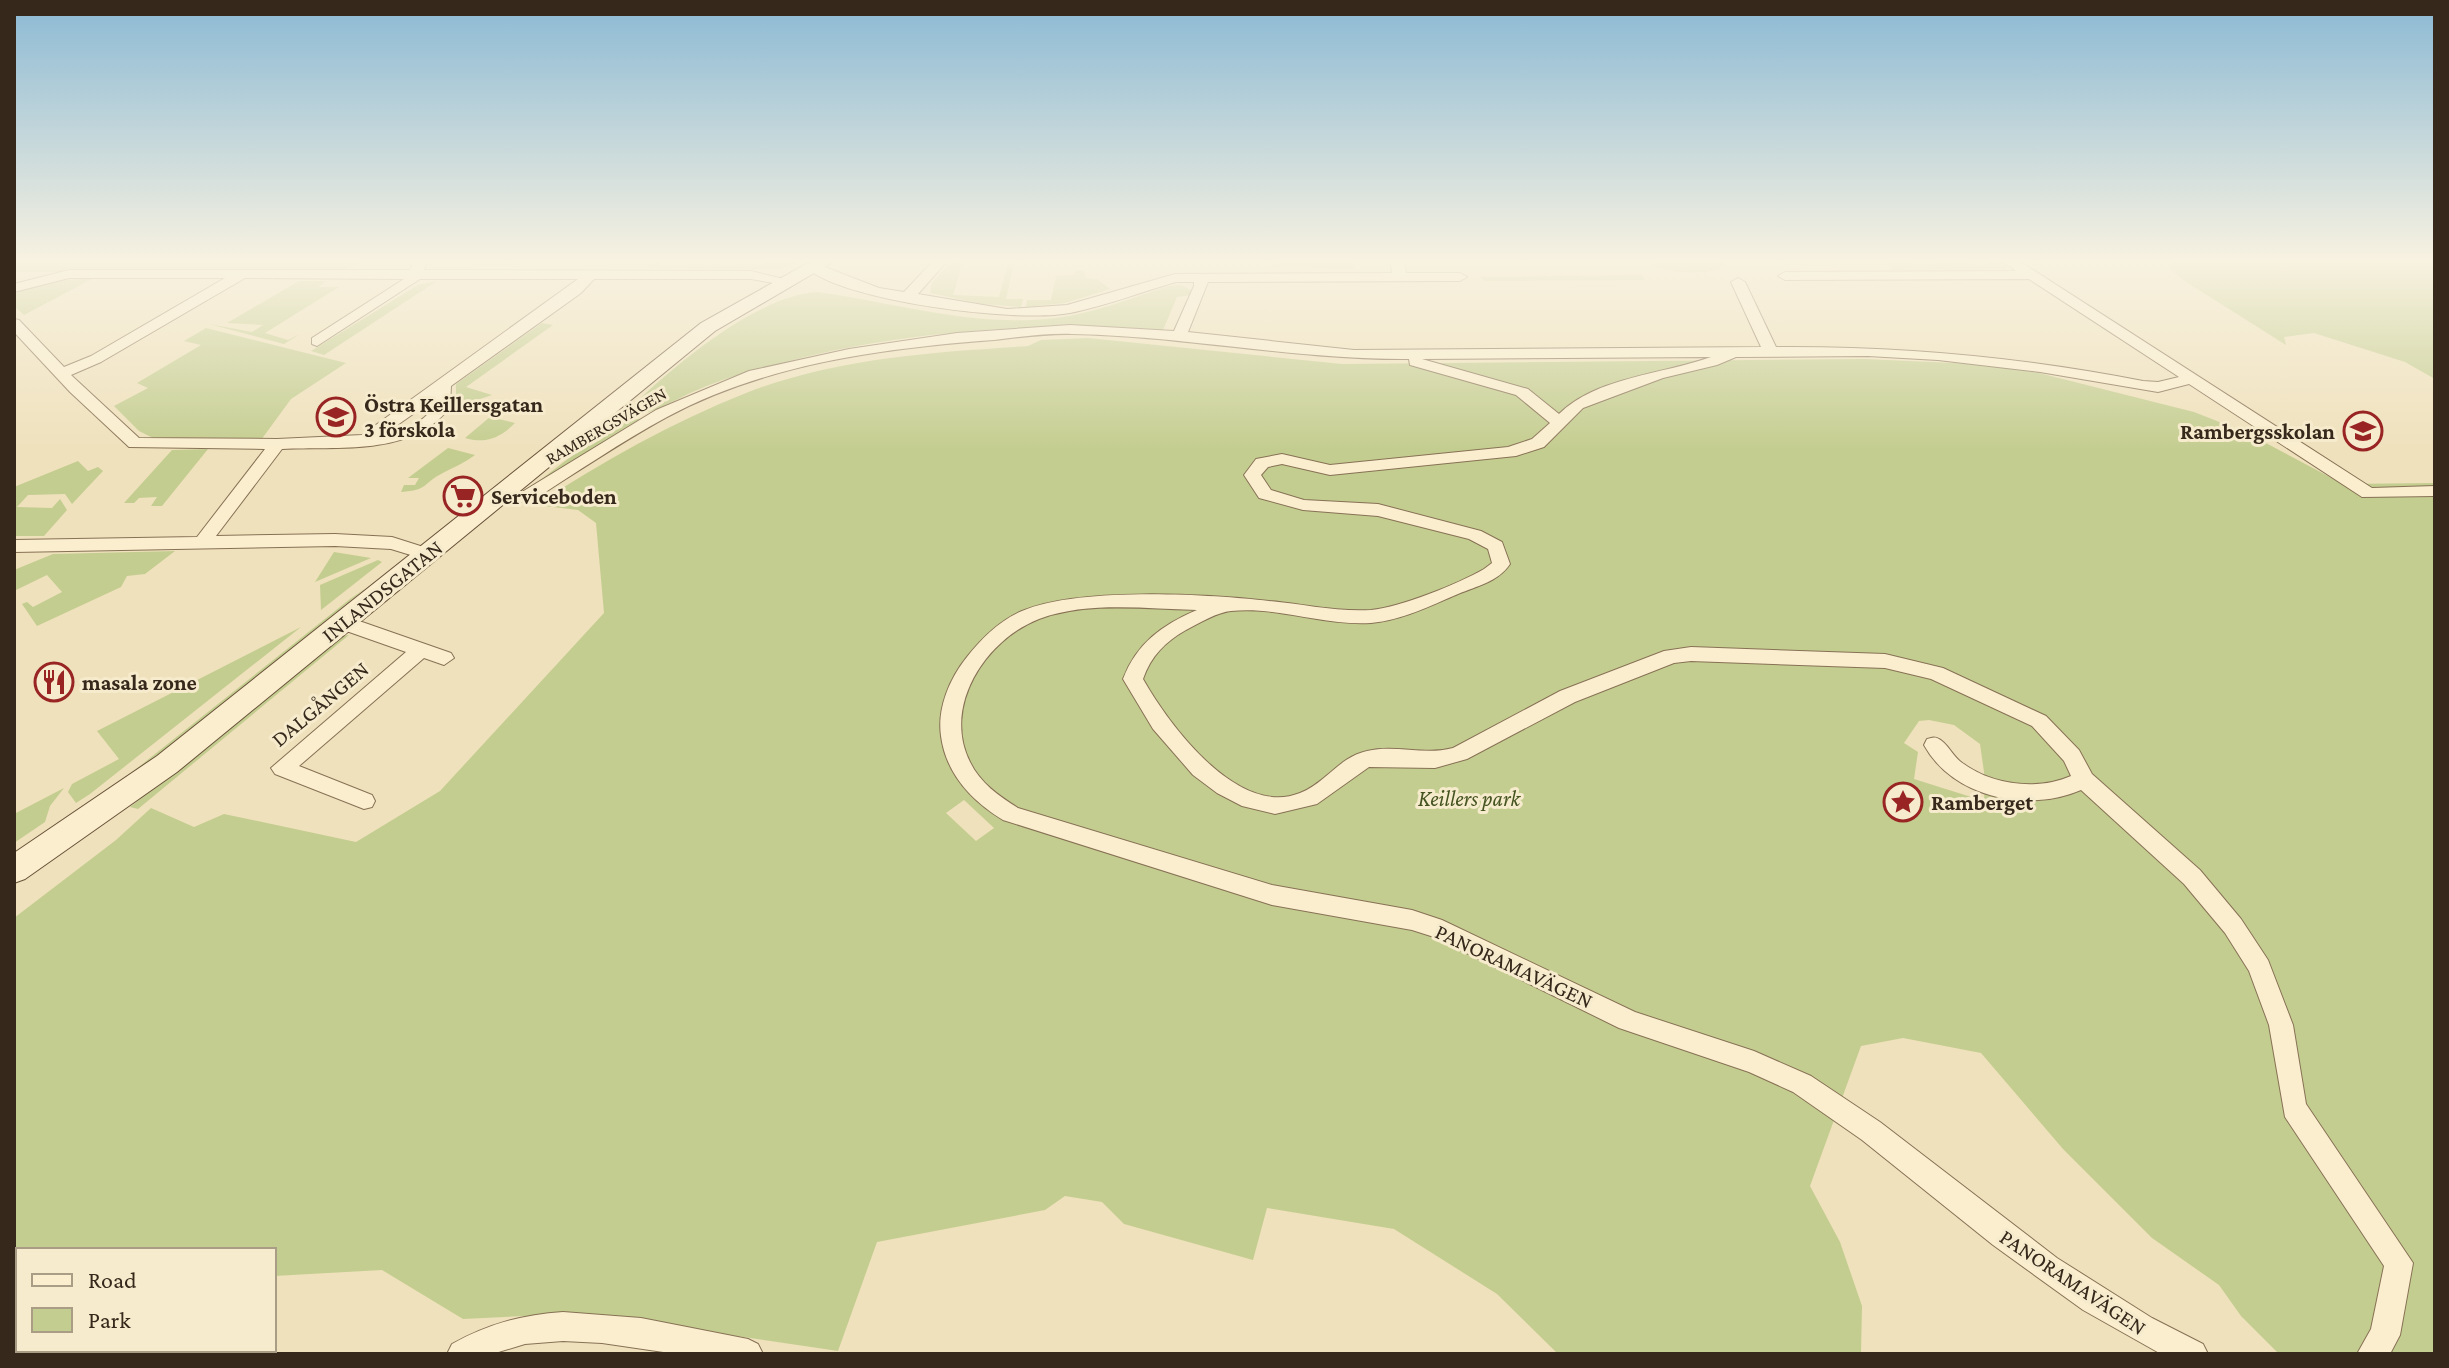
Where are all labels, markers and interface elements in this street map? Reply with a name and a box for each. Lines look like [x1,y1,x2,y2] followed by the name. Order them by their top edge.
[542,383,670,469] street label: RAMBERGSVÄGEN
[364,392,544,442] place label: Östra Keillersgatan 3 förskola
[315,396,357,438] school or university icon: Östra Keillersgatan 3 förskola
[2342,410,2384,452] school or university icon: Rambergsskolan
[2180,419,2335,444] place label: Rambergsskolan
[442,475,484,517] supermarket icon: Serviceboden
[491,484,617,509] place label: Serviceboden
[317,535,447,647] street label: INLANDSGATAN
[266,656,374,752] street label: DALGÅNGEN
[33,661,75,703] restaurant icon: masala zone
[82,670,197,695] place label: masala zone
[1882,781,1924,823] place icon: Ramberget
[1418,786,1521,811] park label: Keillers park
[1931,790,2034,815] place label: Ramberget
[1431,919,1597,1013] street label: PANORAMAVÄGEN
[1995,1224,2151,1340] street label: PANORAMAVÄGEN
[16,1248,276,1352] legend
[88,1266,137,1293] text: Road
[88,1306,131,1333] text: Park

